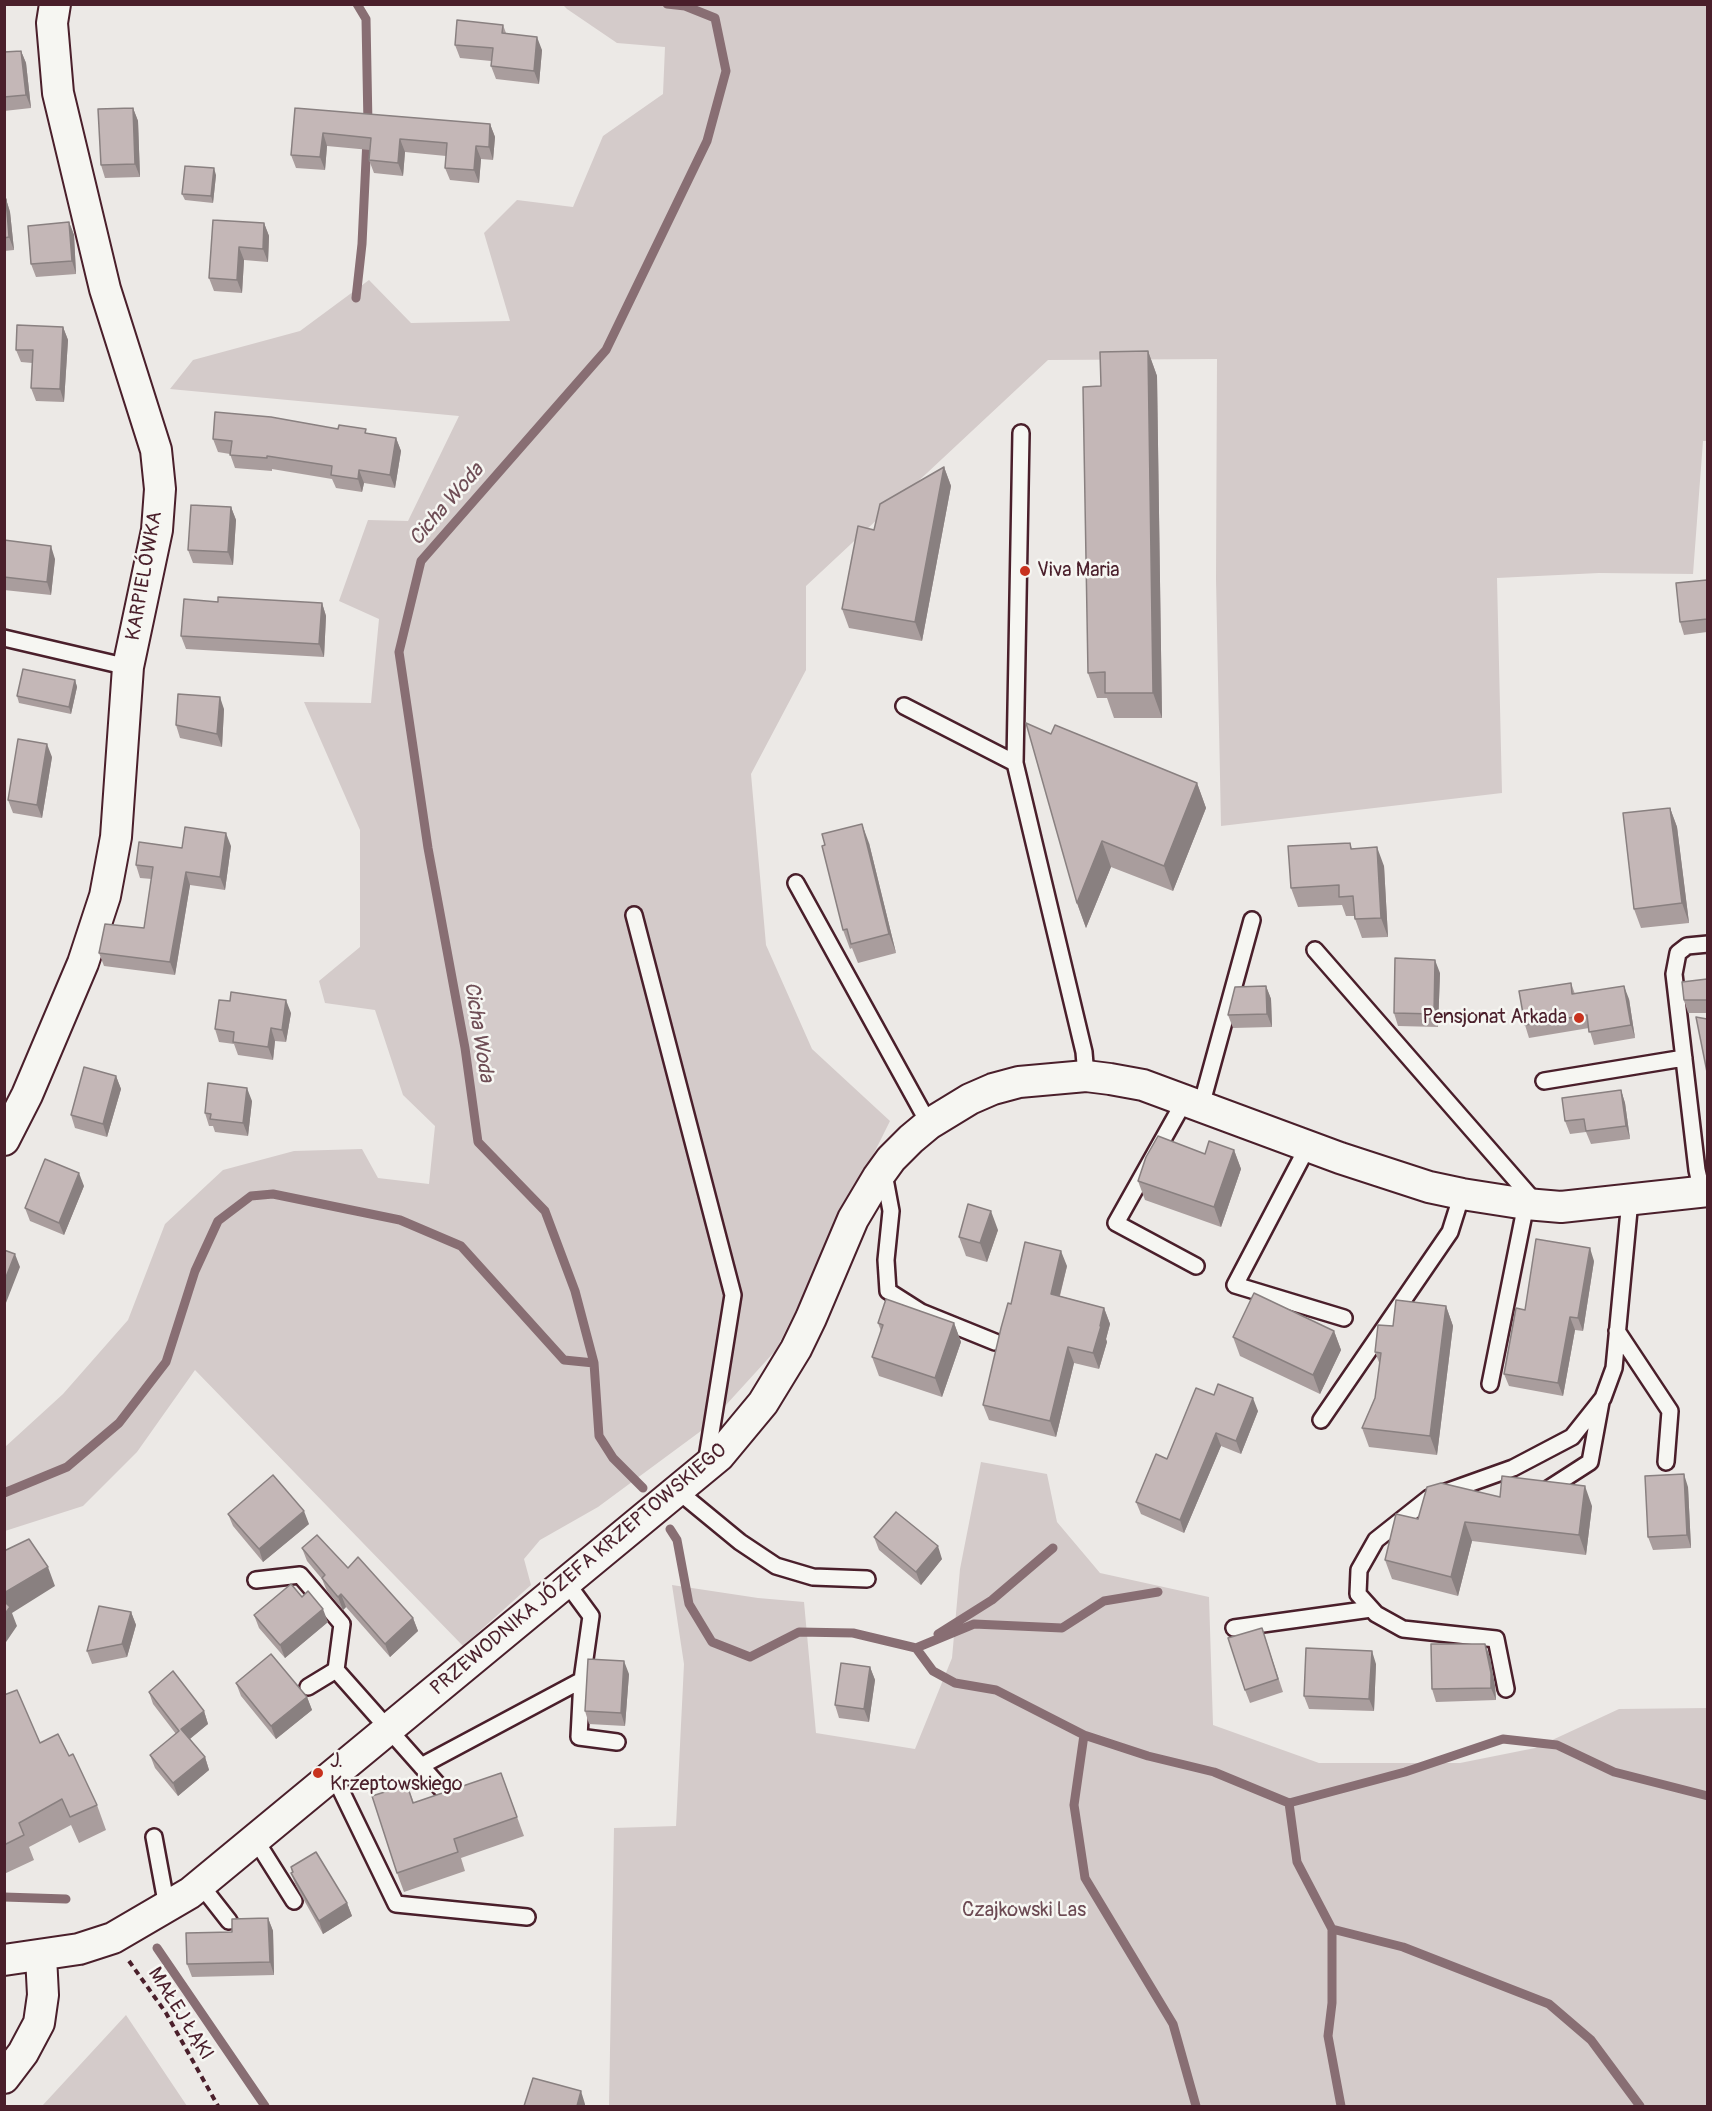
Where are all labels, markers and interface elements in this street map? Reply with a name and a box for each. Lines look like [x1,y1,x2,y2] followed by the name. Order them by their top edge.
[404,459,490,551] water label: Cicha Woda
[122,510,168,642] street label: KARPIELÓWKA
[1037,559,1119,583] place label: Viva Maria
[1018,564,1032,578] marker: Viva Maria
[458,980,498,1084] water label: Cicha Woda
[1422,1006,1567,1030] place label: Pensjonat Arkada
[1572,1011,1586,1025] marker: Pensjonat Arkada
[426,1439,732,1701] street label: PRZEWODNIKA JÓZEFA KRZEPTOWSKIEGO
[330,1750,463,1797] place label: J. Krzeptowskiego
[311,1766,325,1780] marker: J. Krzeptowskiego
[962,1899,1086,1923] park label: Czajkowski Las
[142,1963,218,2065] street label: MAŁEJ ŁĄKI

